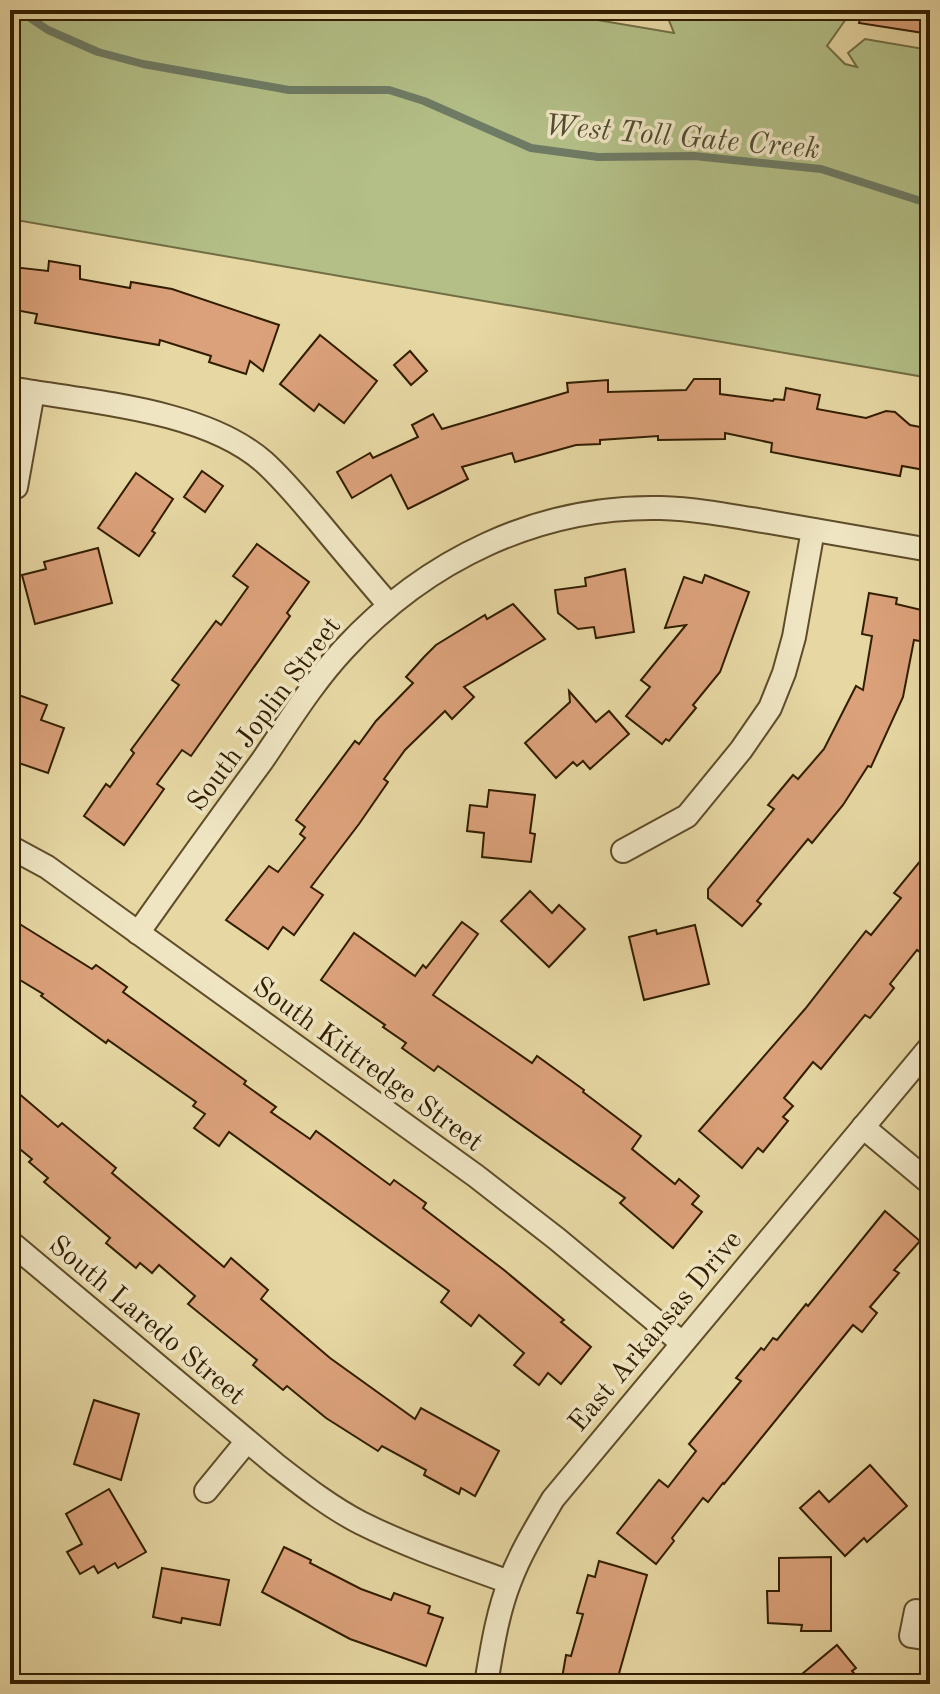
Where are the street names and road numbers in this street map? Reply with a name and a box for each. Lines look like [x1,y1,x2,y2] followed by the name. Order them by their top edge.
[184,613,347,817] street label: South Joplin Street
[247,973,487,1158] street label: South Kittredge Street
[564,1226,748,1438] street label: East Arkansas Drive
[43,1231,250,1411] street label: South Laredo Street

